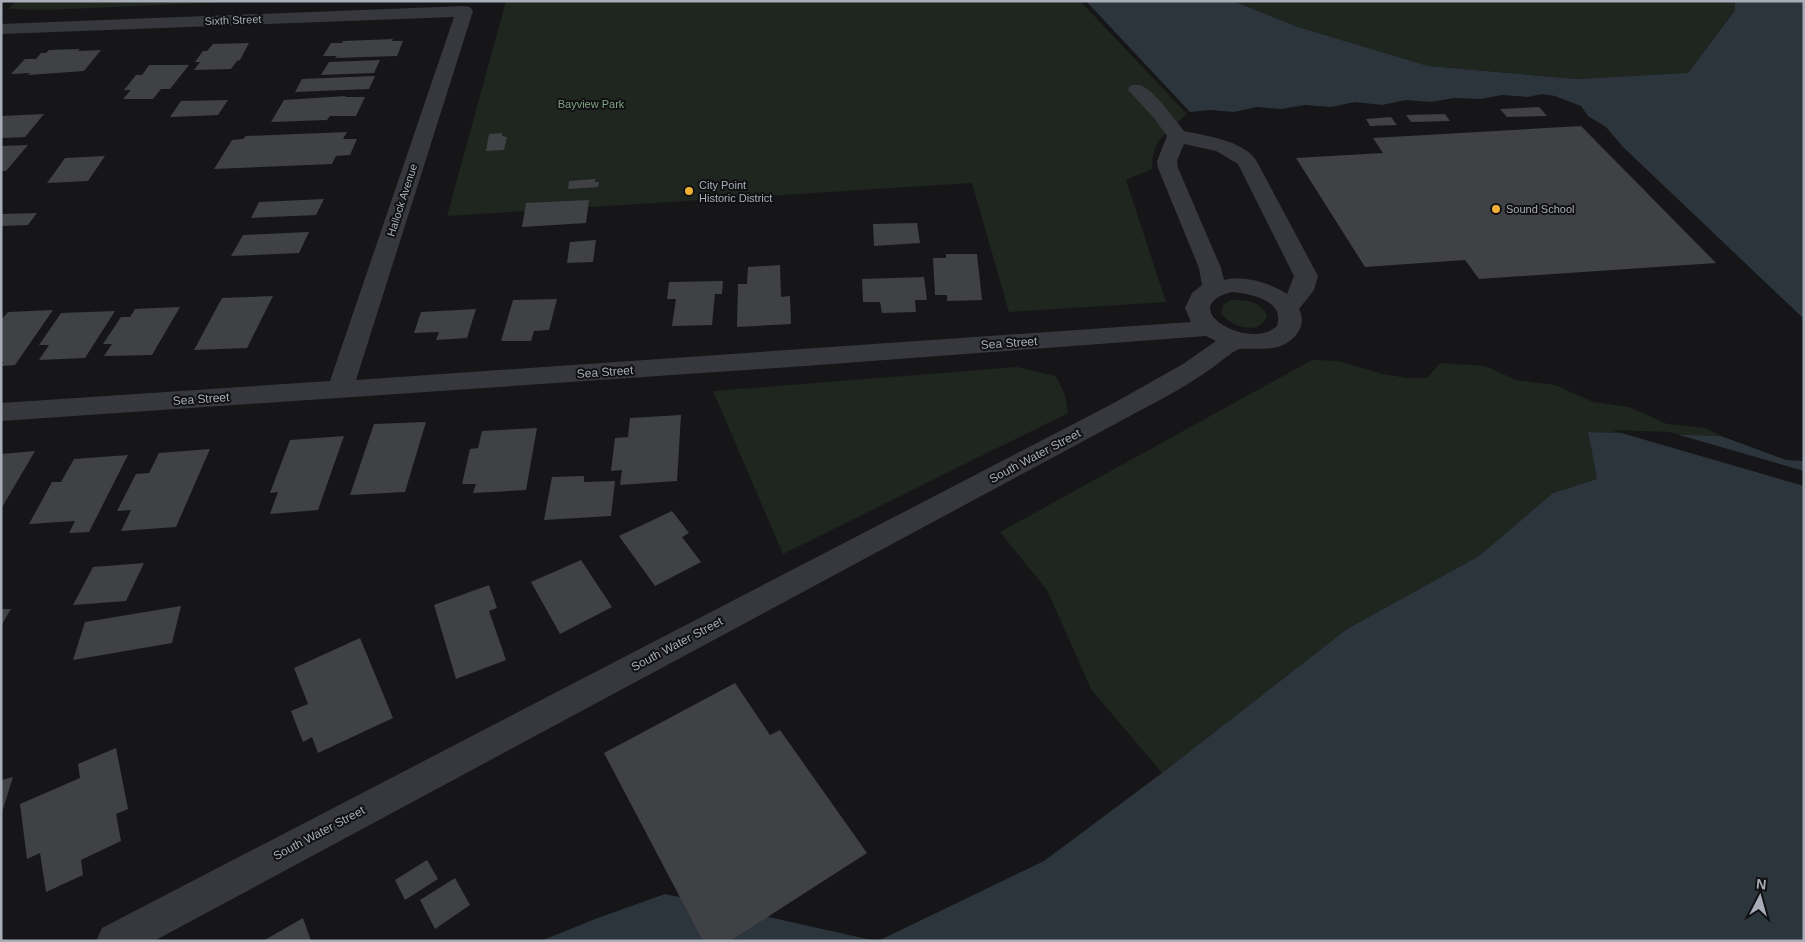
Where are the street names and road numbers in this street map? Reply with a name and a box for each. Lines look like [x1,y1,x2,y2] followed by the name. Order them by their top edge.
[204,13,262,27] street label: Sixth Street
[385,162,419,238] street label: Hallock Avenue
[980,334,1038,352] street label: Sea Street
[576,363,634,381] street label: Sea Street
[172,390,230,408] street label: Sea Street
[987,426,1084,486] street label: South Water Street
[629,614,726,674] street label: South Water Street
[271,803,368,863] street label: South Water Street

